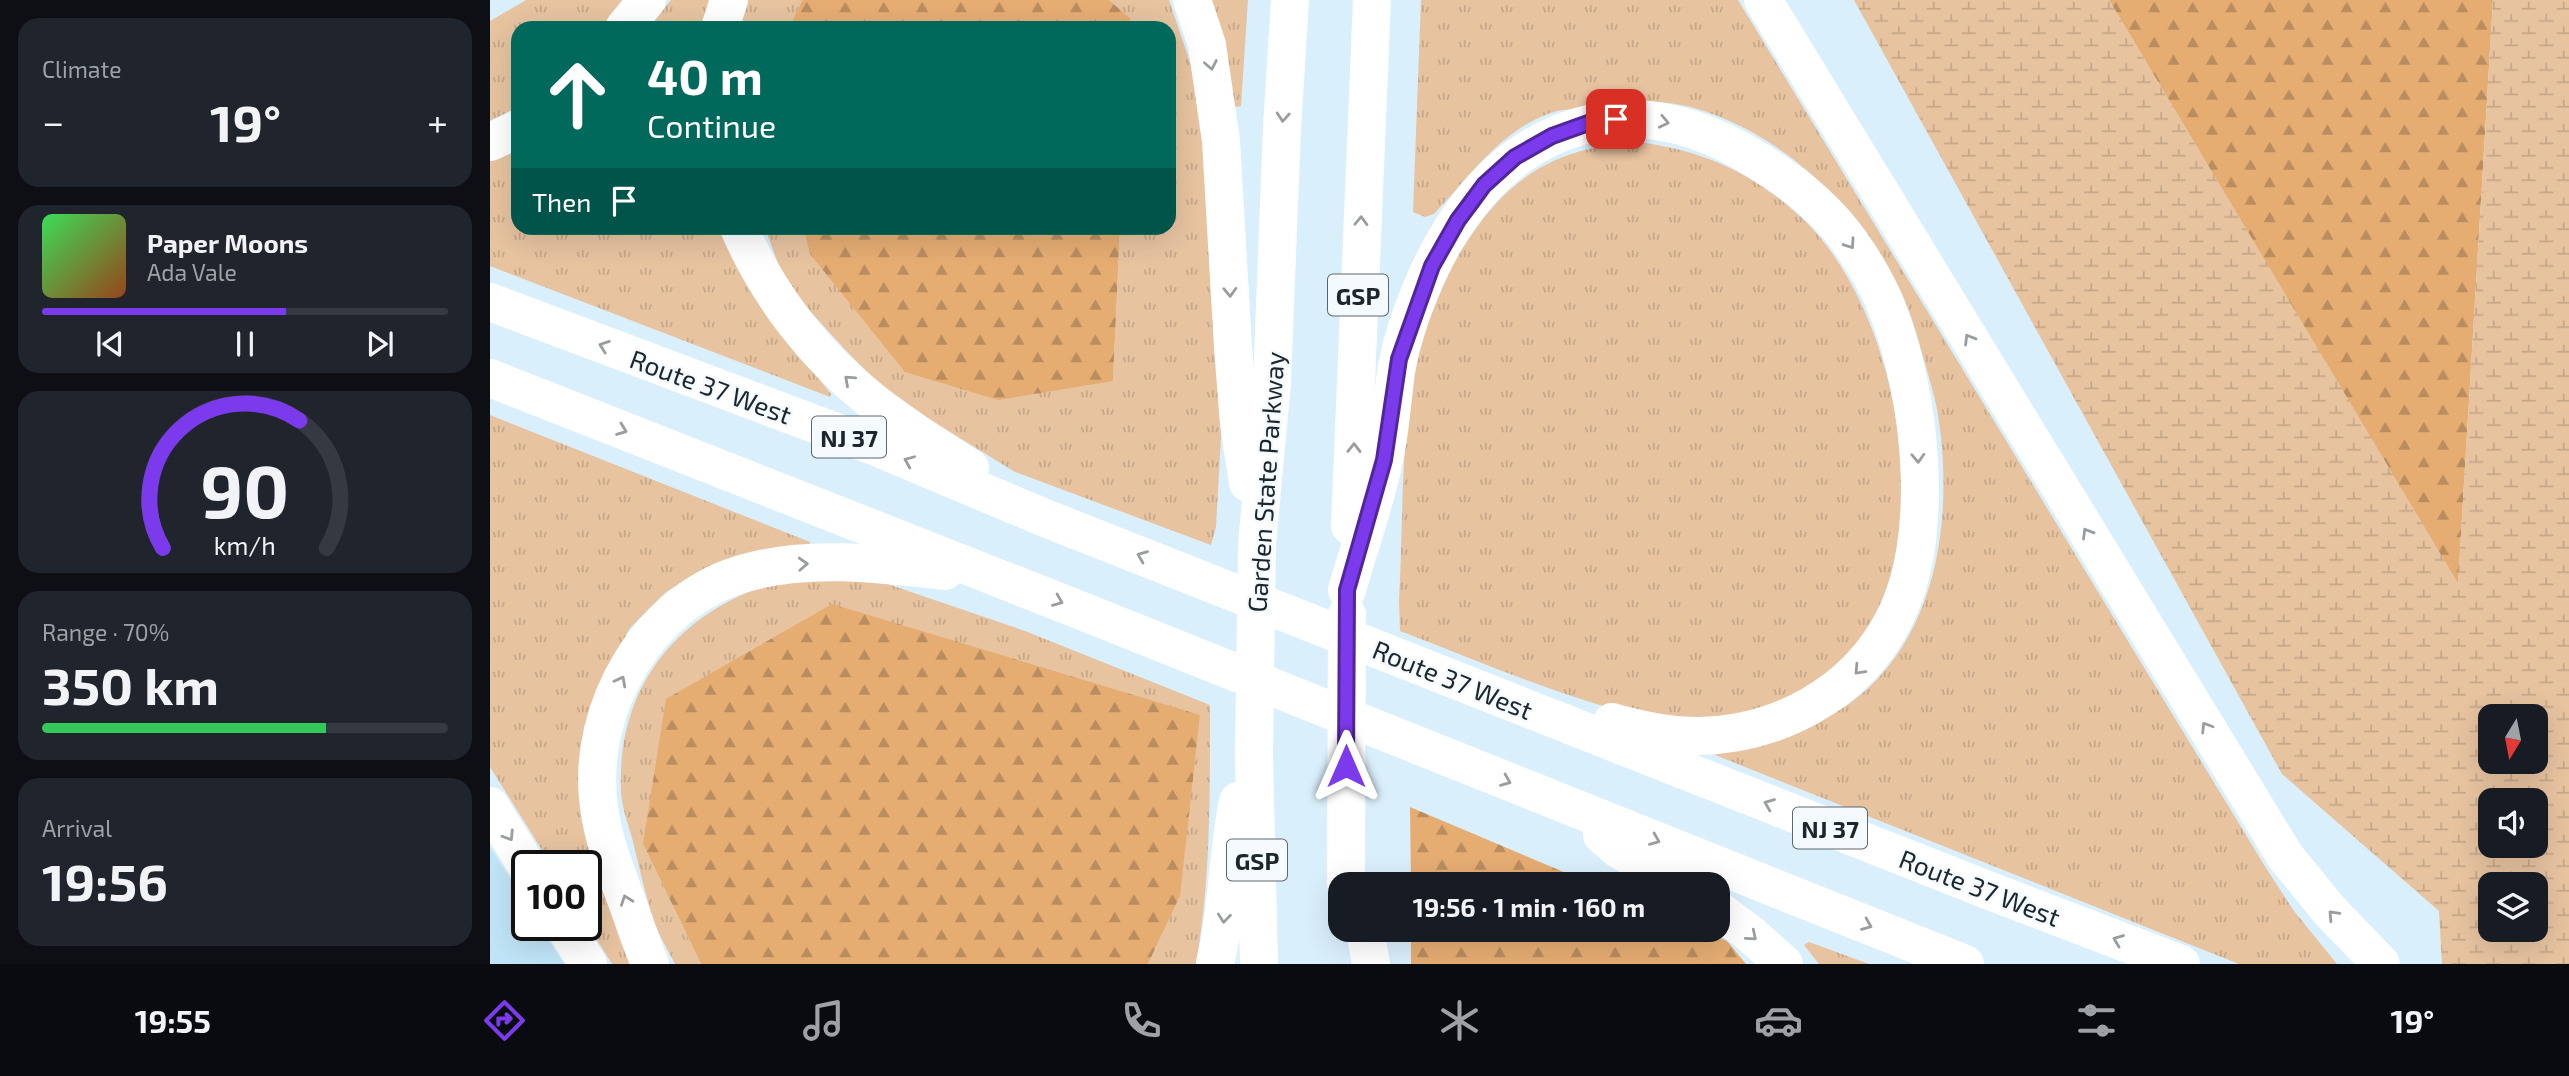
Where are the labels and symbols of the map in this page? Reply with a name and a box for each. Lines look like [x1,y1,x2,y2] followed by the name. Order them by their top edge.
[1203,59,1218,71] one-way arrow
[1586,89,1646,149] pin
[1276,112,1291,123] one-way arrow
[1658,114,1670,129] one-way arrow
[1354,215,1369,226] one-way arrow
[1842,236,1854,249] one-way arrow
[1328,274,1388,316] road number: GSP
[1222,286,1237,297] one-way arrow
[1964,333,1977,346] one-way arrow
[599,340,611,354] one-way arrow
[626,342,796,430] street label: Route 37 West
[1240,350,1290,613] street label: Garden State Parkway
[844,376,857,389] one-way arrow
[812,416,886,458] road number: NJ 37
[615,422,627,436] one-way arrow
[1346,442,1361,453] one-way arrow
[1911,452,1926,463] one-way arrow
[903,455,916,469] one-way arrow
[2082,528,2095,541] one-way arrow
[1137,551,1149,565] one-way arrow
[797,556,808,571] one-way arrow
[1051,593,1063,607] one-way arrow
[1369,633,1538,725] street label: Route 37 West
[1854,662,1867,675] one-way arrow
[613,675,627,688] one-way arrow
[2478,704,2548,774] north arrow
[2202,721,2215,734] one-way arrow
[1309,729,1383,803] position arrow
[1500,772,1512,786] one-way arrow
[1763,799,1775,813] one-way arrow
[1793,808,1867,848] road number: NJ 37
[500,829,513,842] one-way arrow
[1649,832,1661,846] one-way arrow
[1227,840,1287,880] road number: GSP
[1895,842,2065,932] street label: Route 37 West
[511,850,602,941] speed limit sign: 100
[620,894,634,906] one-way arrow
[2329,910,2342,923] one-way arrow
[1216,913,1231,924] one-way arrow
[1860,916,1872,930] one-way arrow
[1744,928,1757,940] one-way arrow
[2112,934,2124,948] one-way arrow

